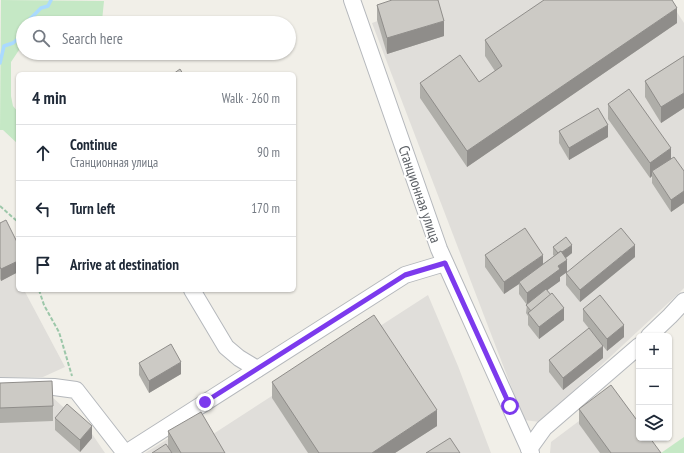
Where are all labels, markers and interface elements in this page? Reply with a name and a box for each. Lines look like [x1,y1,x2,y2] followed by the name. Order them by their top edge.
[16,16,296,60] search box
[30,27,52,49] icon: search
[62,29,123,48] text: Search here
[32,87,66,109] text: 4 min
[222,90,280,107] text: Walk · 260 m
[70,135,117,154] text: Continue
[32,142,54,164] icon: ahead
[394,143,446,245] street label: Станционная улица
[257,144,280,161] text: 90 m
[70,154,158,171] text: Станционная улица
[32,198,54,220] icon: left
[70,199,115,218] text: Turn left
[251,200,280,217] text: 170 m
[32,254,54,276] icon: arrive
[70,255,179,274] text: Arrive at destination
[636,333,672,441] map controls
[636,333,672,369] button: +
[636,369,672,405] button: −
[196,393,214,411] route end
[501,397,519,415] route start
[636,405,672,441] button: layers

